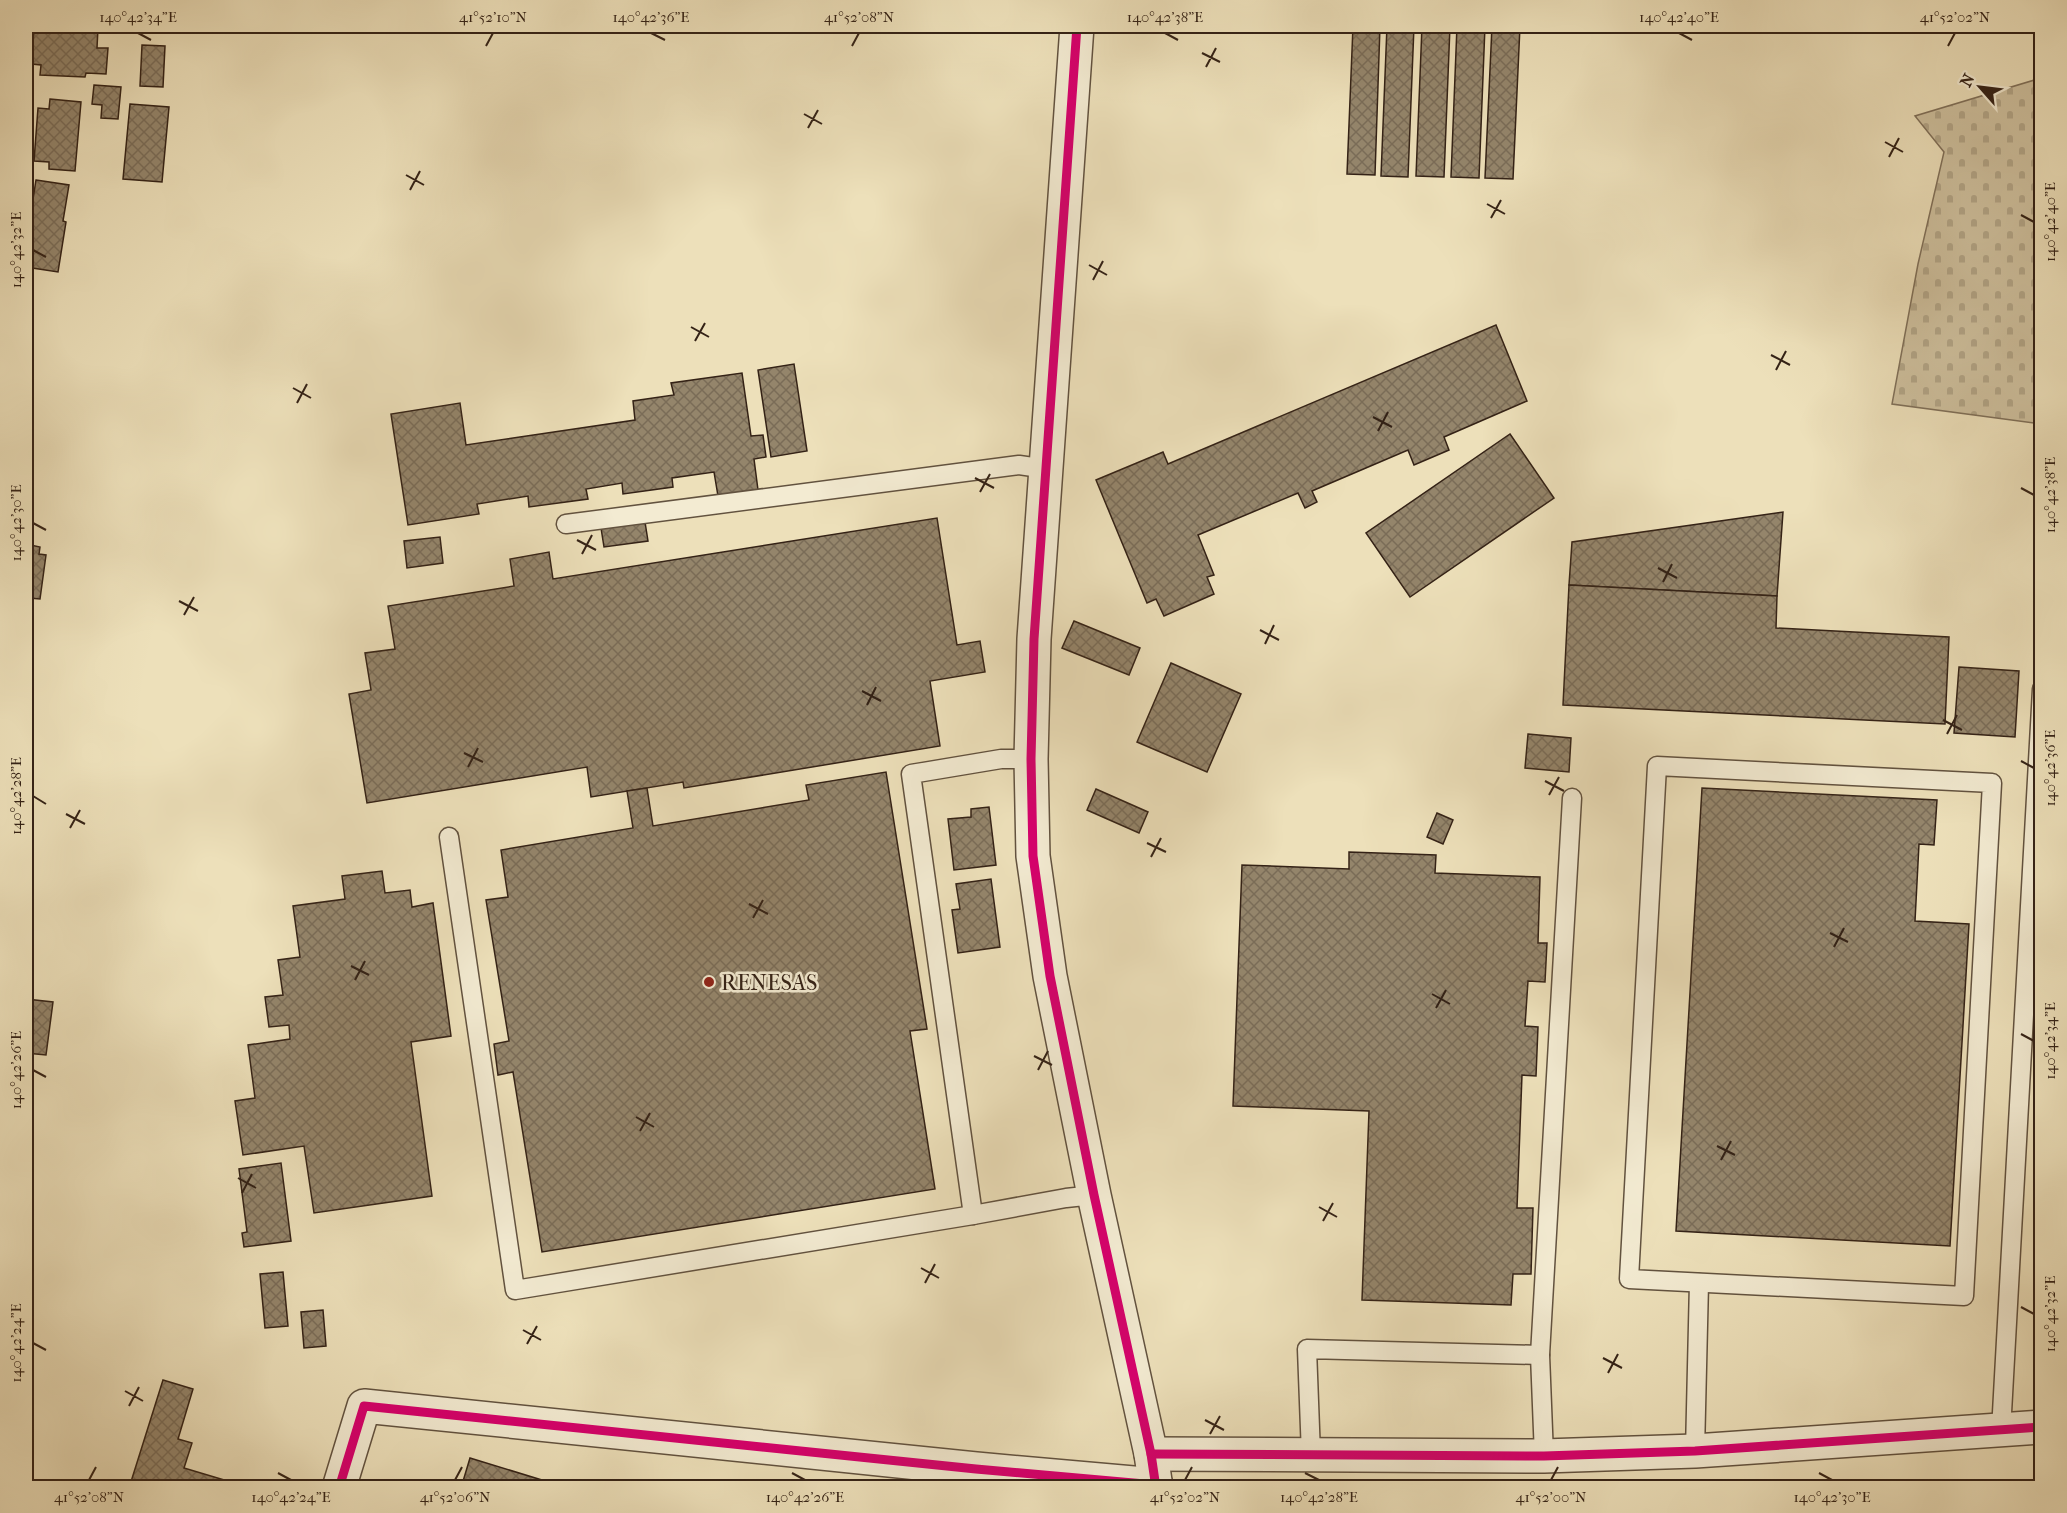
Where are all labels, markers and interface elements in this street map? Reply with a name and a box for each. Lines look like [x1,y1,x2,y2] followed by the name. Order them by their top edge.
[99,8,177,26] text: 140°42'34"E
[459,8,528,26] text: 41°52'10"N
[613,8,690,26] text: 140°42'36"E
[824,8,895,26] text: 41°52'08"N
[1127,8,1203,26] text: 140°42'38"E
[1639,8,1719,26] text: 140°42'40"E
[1920,8,1991,26] text: 41°52'02"N
[1950,57,2010,117] north arrow
[1956,70,1979,90] text: N
[2041,182,2059,262] text: 140°42'40"E
[7,212,25,288] text: 140°42'32"E
[2041,457,2059,533] text: 140°42'38"E
[7,484,25,562] text: 140°42'30"E
[2041,730,2059,807] text: 140°42'36"E
[7,757,25,835] text: 140°42'28"E
[721,970,818,996] place label: RENESAS
[702,975,716,989] marker: RENESAS
[2041,1002,2059,1080] text: 140°42'34"E
[7,1031,25,1109] text: 140°42'26"E
[2041,1276,2059,1352] text: 140°42'32"E
[7,1303,25,1383] text: 140°42'24"E
[54,1488,125,1506] text: 41°52'08"N
[251,1488,331,1506] text: 140°42'24"E
[420,1488,491,1506] text: 41°52'06"N
[766,1488,844,1506] text: 140°42'26"E
[1150,1488,1221,1506] text: 41°52'02"N
[1280,1488,1358,1506] text: 140°42'28"E
[1516,1488,1587,1506] text: 41°52'00"N
[1793,1488,1871,1506] text: 140°42'30"E

